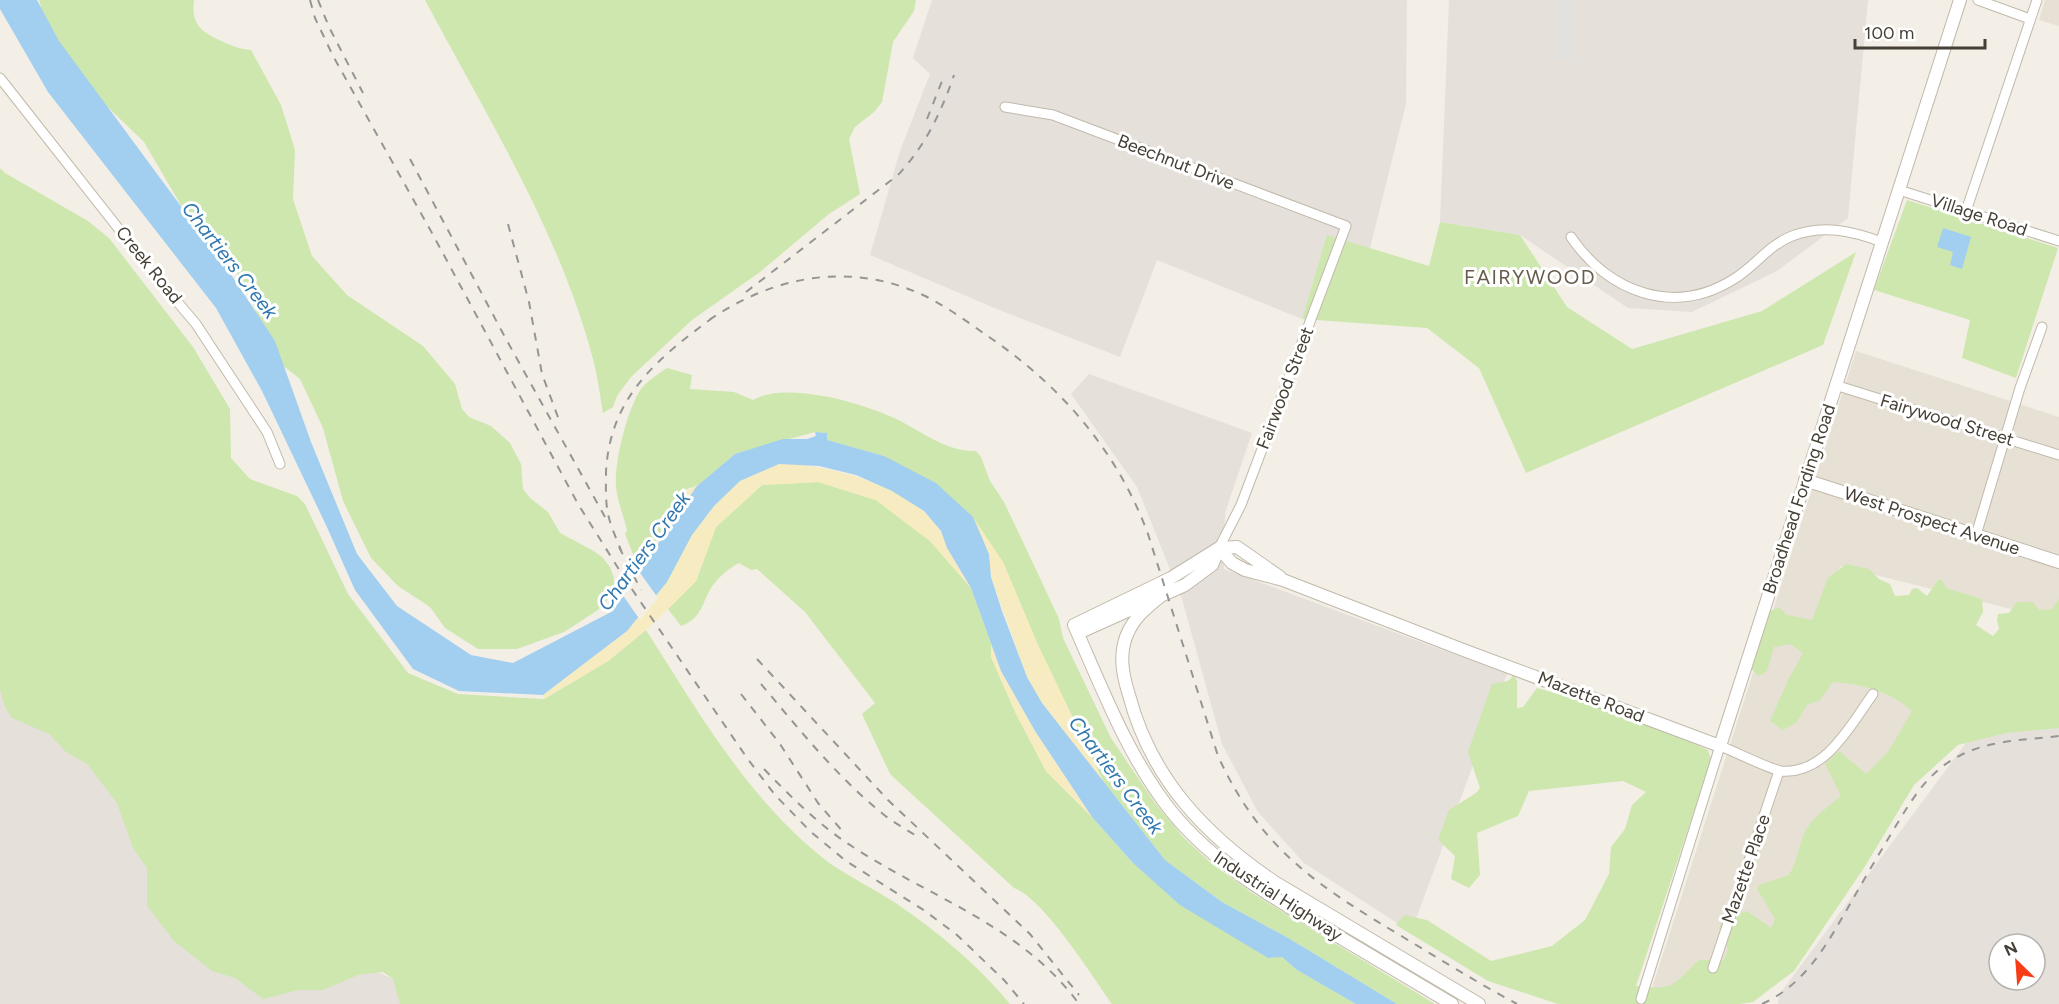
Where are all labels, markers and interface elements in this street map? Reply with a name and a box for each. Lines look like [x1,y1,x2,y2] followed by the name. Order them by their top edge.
[1855,12,1986,50] scale bar
[1864,22,1914,44] text: 100 m
[1114,130,1238,194] street label: Beechnut Drive
[1928,189,2030,241] street label: Village Road
[177,197,284,324] water label: Chartiers Creek
[111,222,187,308] street label: Creek Road
[1464,265,1596,289] district label: FAIRYWOOD
[1252,324,1319,452] street label: Fairwood Street
[1877,389,2017,451] street label: Fairywood Street
[1758,401,1840,597] street label: Broadhead Fording Road
[1841,482,2023,560] street label: West Prospect Avenue
[593,486,696,615] water label: Chartiers Creek
[1535,667,1647,727] street label: Mazette Road
[1064,711,1169,840] water label: Chartiers Creek
[1717,811,1775,926] street label: Mazette Place
[1209,846,1347,946] street label: Industrial Highway
[1987,932,2047,992] north arrow
[2001,938,2020,960] text: N

